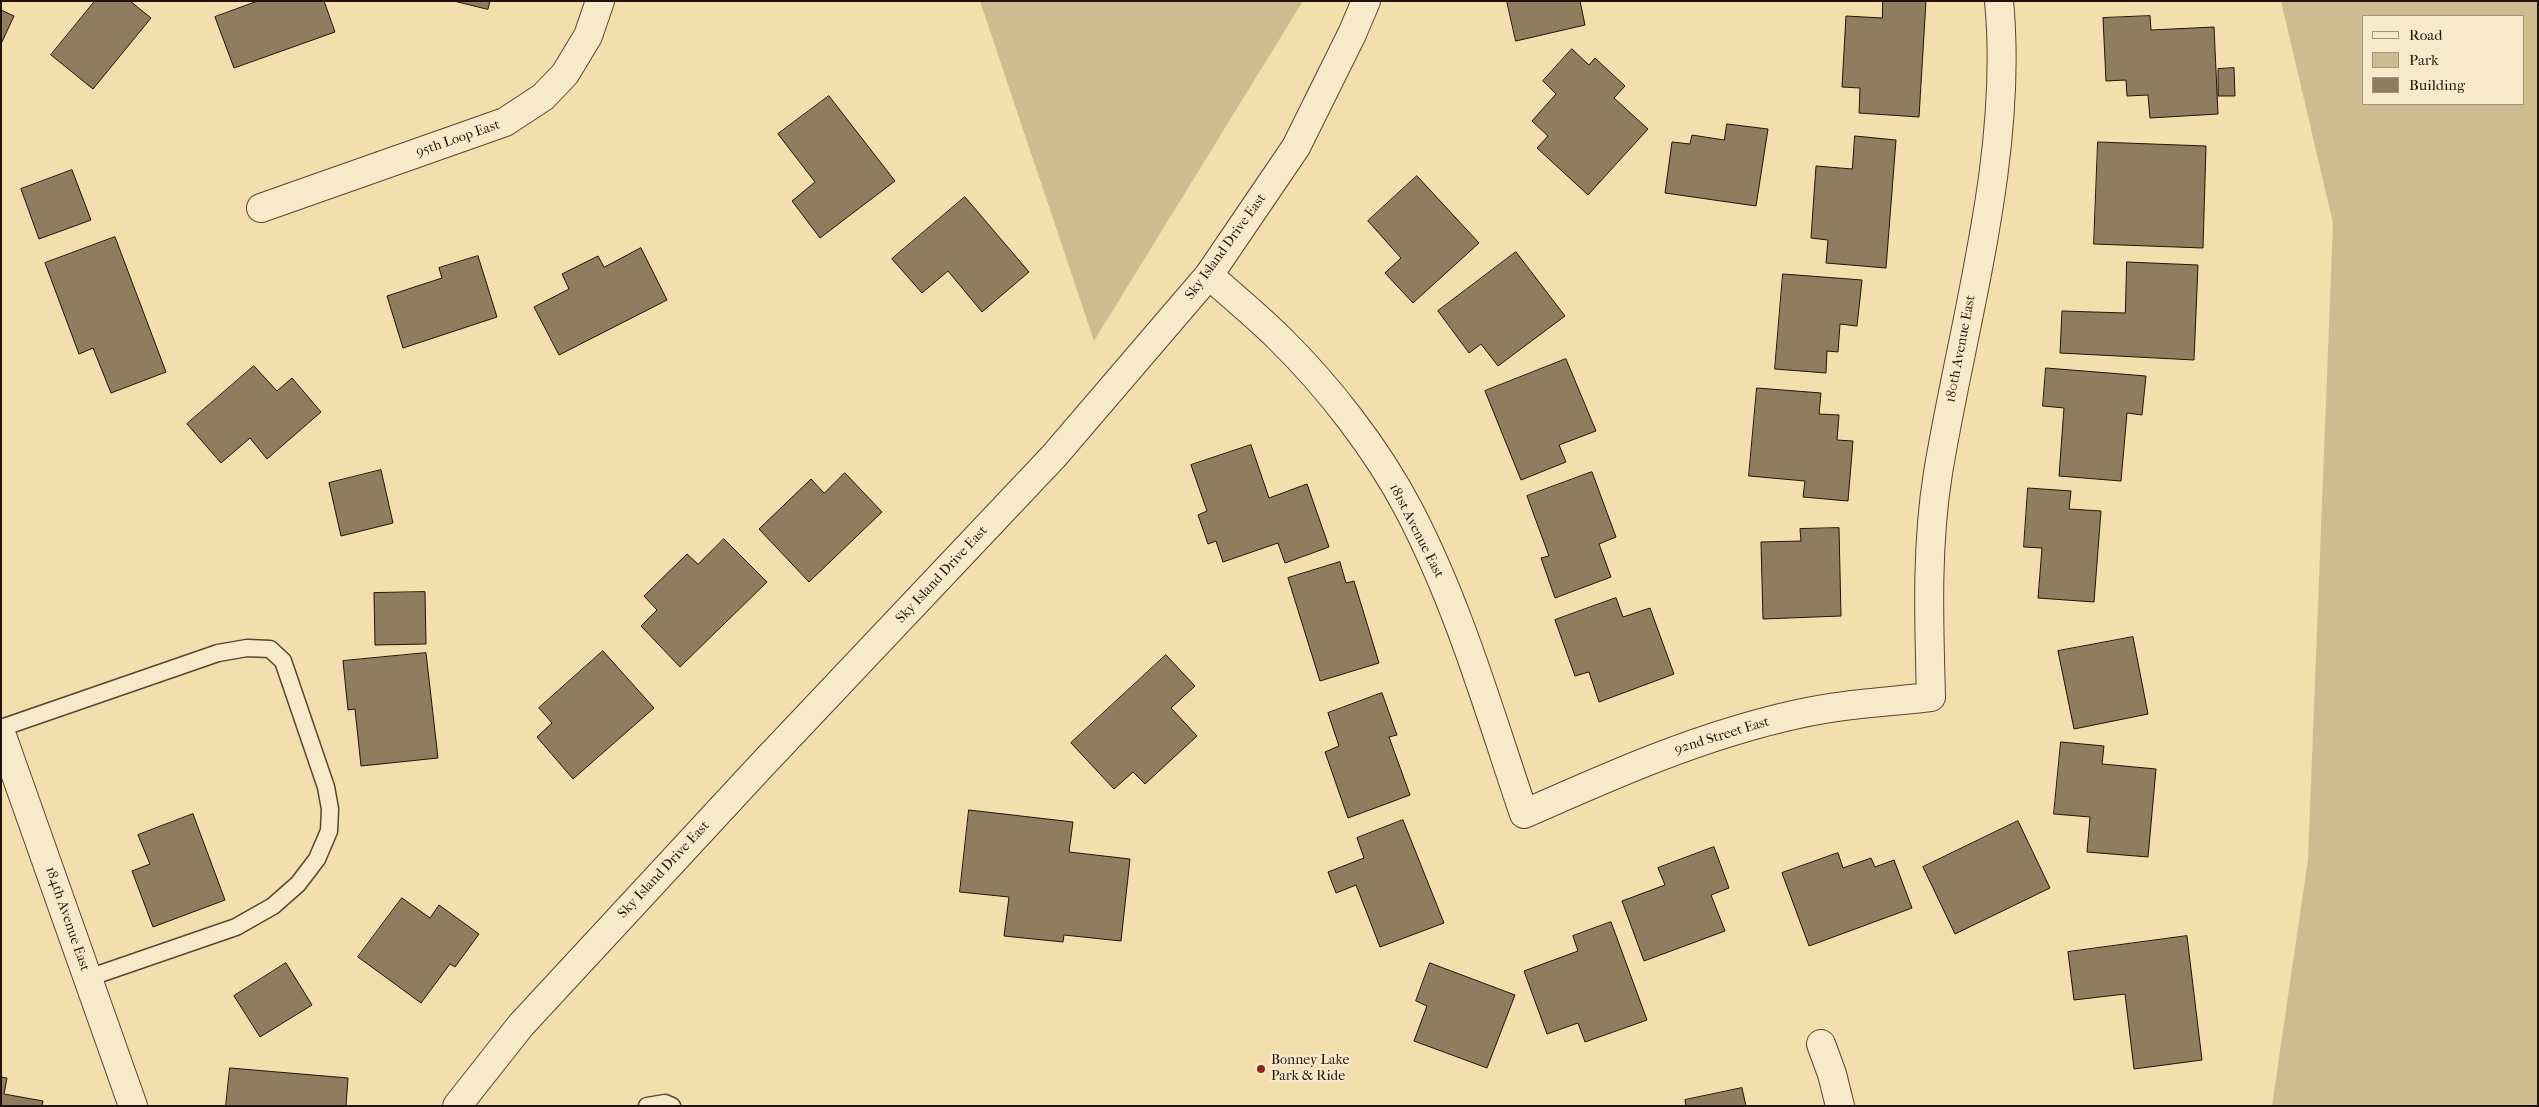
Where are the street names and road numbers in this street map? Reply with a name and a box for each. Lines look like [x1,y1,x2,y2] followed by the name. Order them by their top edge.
[414,117,502,161] street label: 95th Loop East
[1182,191,1270,303] street label: Sky Island Drive East
[1942,294,1980,404] street label: 180th Avenue East
[1385,481,1447,581] street label: 181st Avenue East
[893,523,991,627] street label: Sky Island Drive East
[1673,714,1771,758] street label: 92nd Street East
[615,818,713,922] street label: Sky Island Drive East
[41,865,93,973] street label: 184th Avenue East

